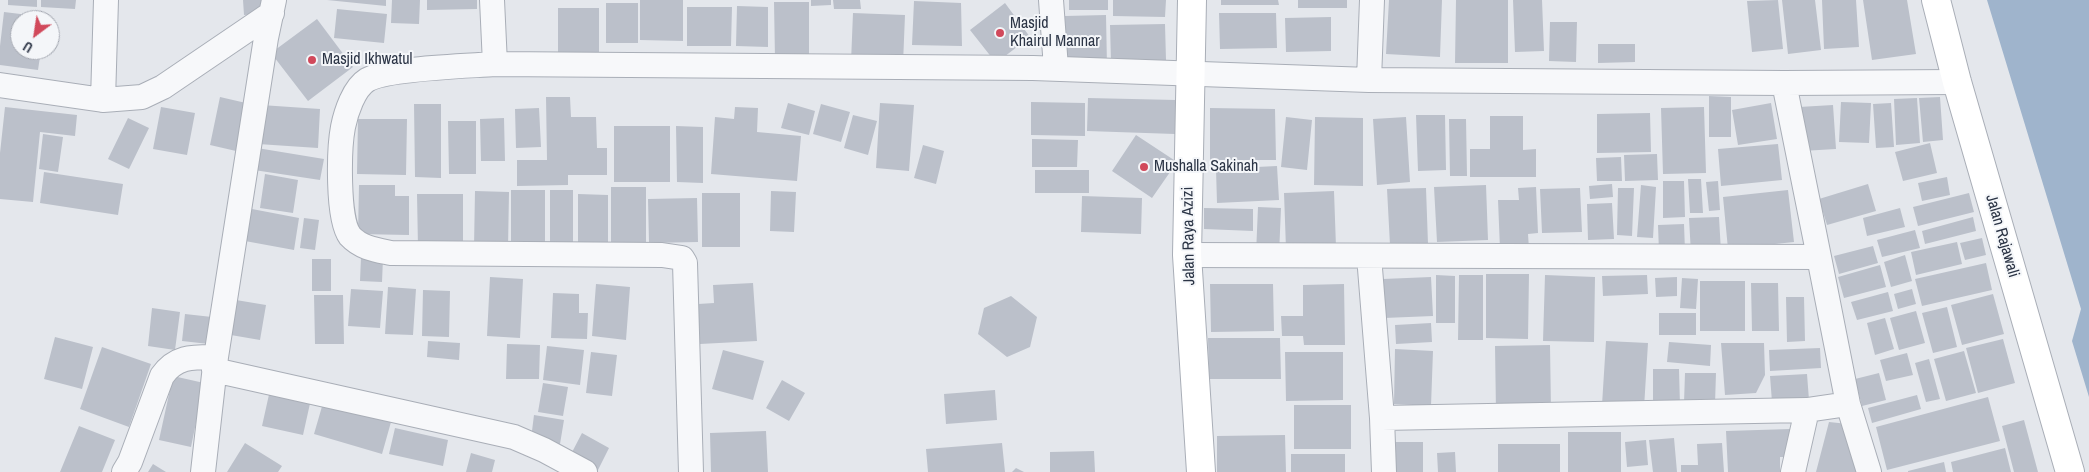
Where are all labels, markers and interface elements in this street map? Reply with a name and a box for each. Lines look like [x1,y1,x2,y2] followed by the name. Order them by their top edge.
[10,10,60,60] north arrow
[1010,14,1100,52] place label: Masjid Khairul Mannar
[994,27,1006,39] marker: Masjid Khairul Mannar
[20,37,36,57] text: U
[322,50,412,70] place label: Masjid Ikhwatul
[306,54,318,66] marker: Masjid Ikhwatul
[1154,157,1258,177] place label: Mushalla Sakinah
[1138,161,1150,173] marker: Mushalla Sakinah
[1179,187,1199,285] street label: Jalan Raya Azizi
[1981,192,2023,280] street label: Jalan Rajawali

